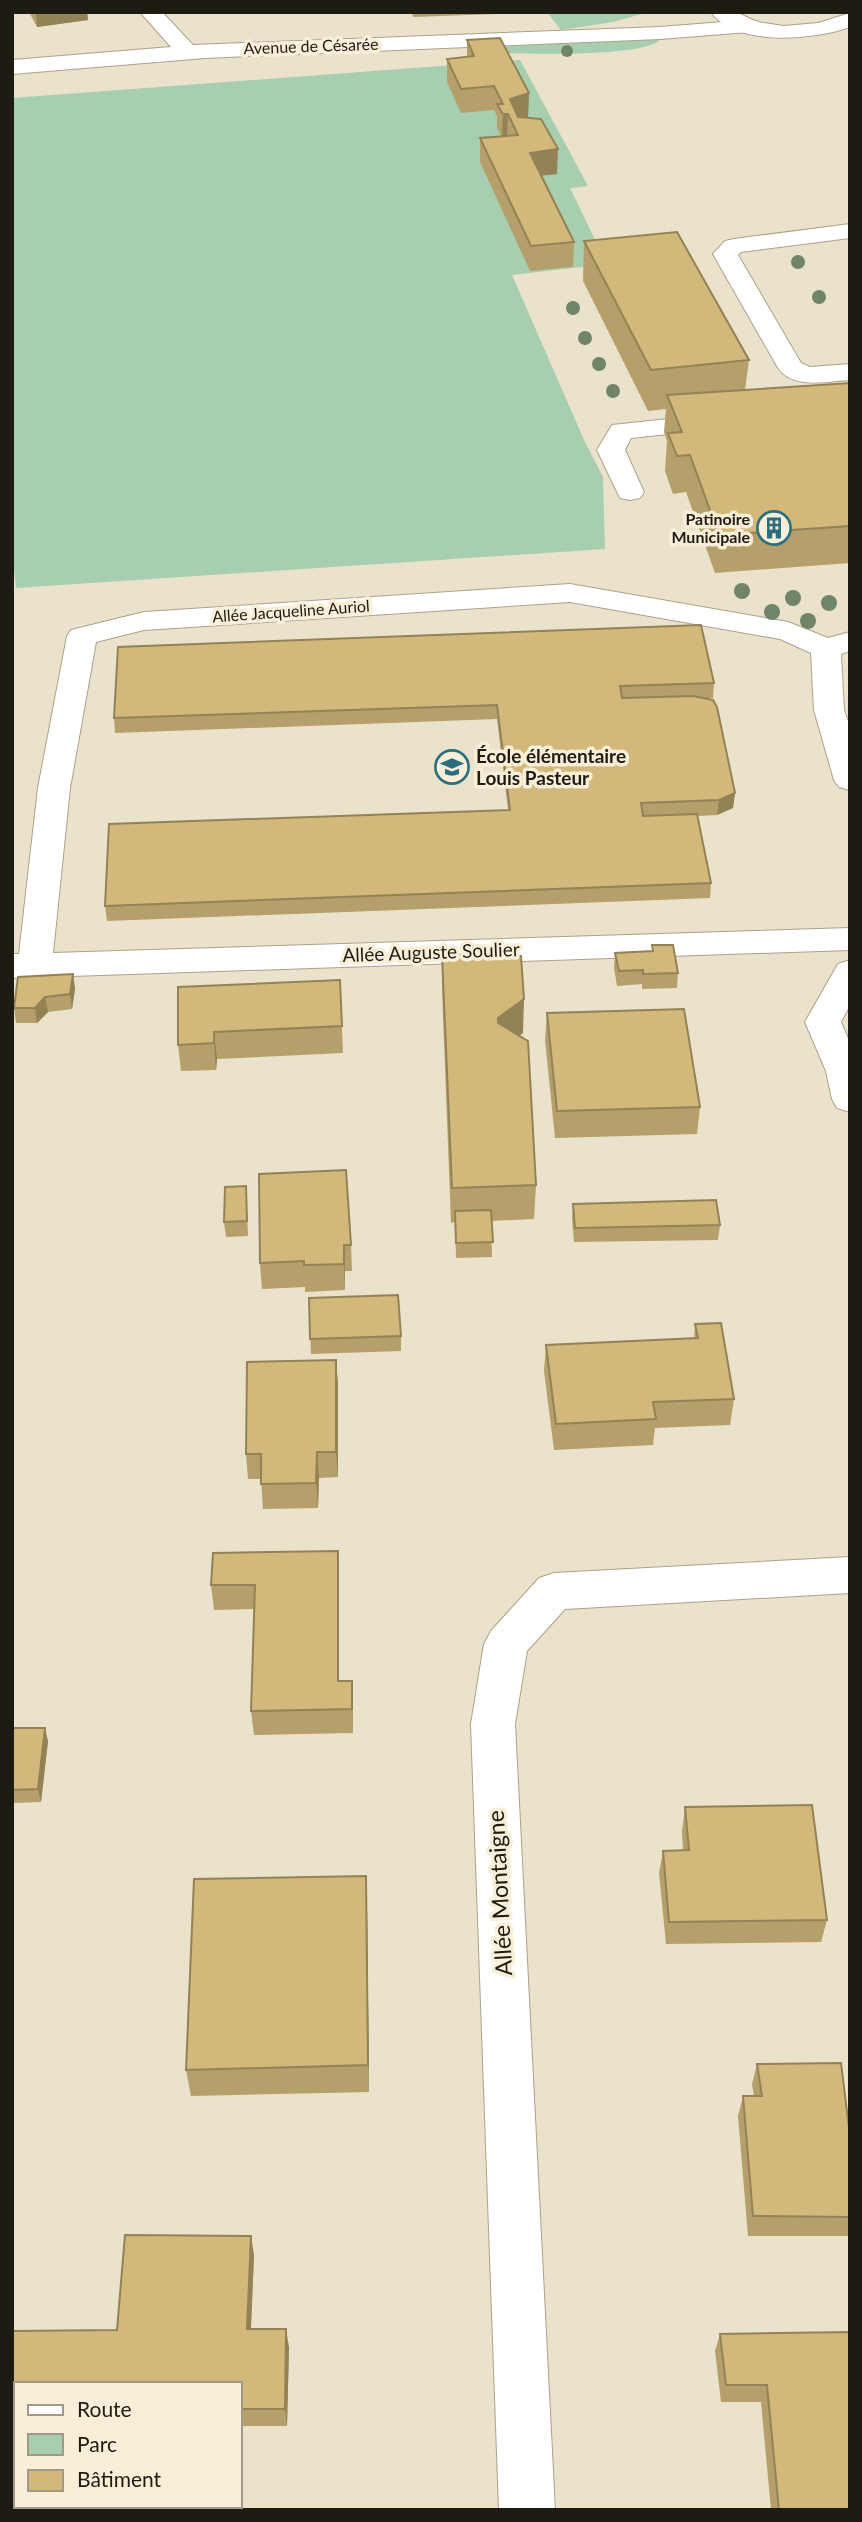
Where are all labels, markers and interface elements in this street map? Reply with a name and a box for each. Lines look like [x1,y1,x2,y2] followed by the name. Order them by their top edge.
[243,34,379,57] street label: Avenue de Césarée
[671,509,750,546] place label: Patinoire Municipale
[755,509,793,547] building icon: Patinoire Municipale
[212,596,370,625] street label: Allée Jacqueline Auriol
[476,744,626,789] place label: École élémentaire Louis Pasteur
[433,748,471,786] school or university icon: École élémentaire Louis Pasteur
[342,937,520,966] street label: Allée Auguste Soulier
[481,1810,517,1976] street label: Allée Montaigne
[14,2382,242,2508] legend
[77,2396,132,2421] text: Route
[77,2431,117,2456] text: Parc
[77,2466,162,2491] text: Bâtiment

